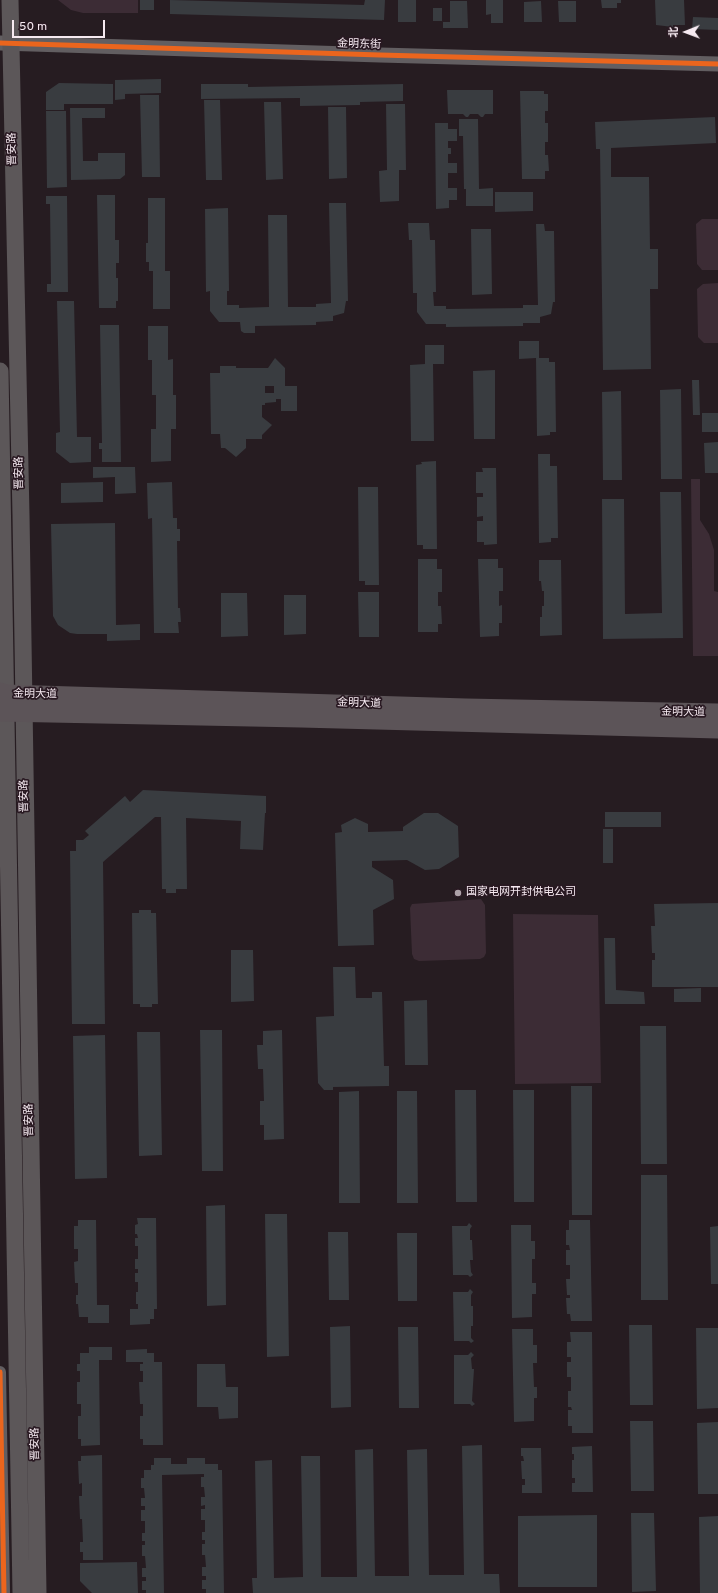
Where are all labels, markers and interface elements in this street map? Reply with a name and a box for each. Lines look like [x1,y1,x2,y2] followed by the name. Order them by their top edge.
[14,12,107,38] scale bar
[666,12,706,52] north arrow
[19,19,47,35] text: 50 m
[667,27,681,38] text: 北
[337,38,381,52] street label: 金明东街
[6,132,20,166] street label: 晋安路
[13,456,27,490] street label: 晋安路
[13,688,57,702] street label: 金明大道
[337,697,381,711] street label: 金明大道
[661,706,705,720] street label: 金明大道
[18,779,32,813] street label: 晋安路
[466,886,576,900] place label: 国家电网开封供电公司
[453,888,463,898] marker: 国家电网开封供电公司
[23,1103,37,1137] street label: 晋安路
[29,1427,43,1461] street label: 晋安路

